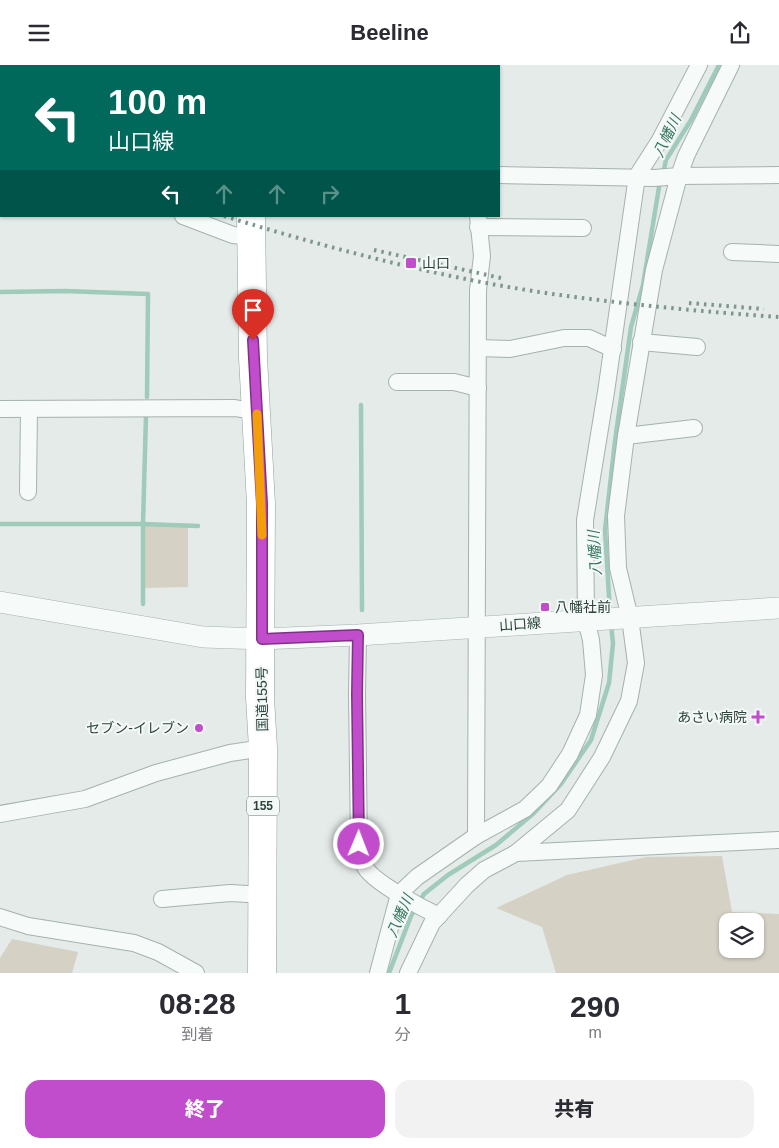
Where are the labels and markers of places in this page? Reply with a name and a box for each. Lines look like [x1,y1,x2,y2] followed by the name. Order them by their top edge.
[422,255,450,271] place label: 山口
[404,256,418,270] marker: 山口
[232,289,274,340] pin
[555,599,611,615] place label: 八幡社前
[539,601,551,613] marker: 八幡社前
[677,709,747,725] place label: あさい病院
[751,710,765,724] marker: あさい病院
[86,720,189,736] place label: セブン-イレブン
[193,722,205,734] marker: セブン-イレブン

